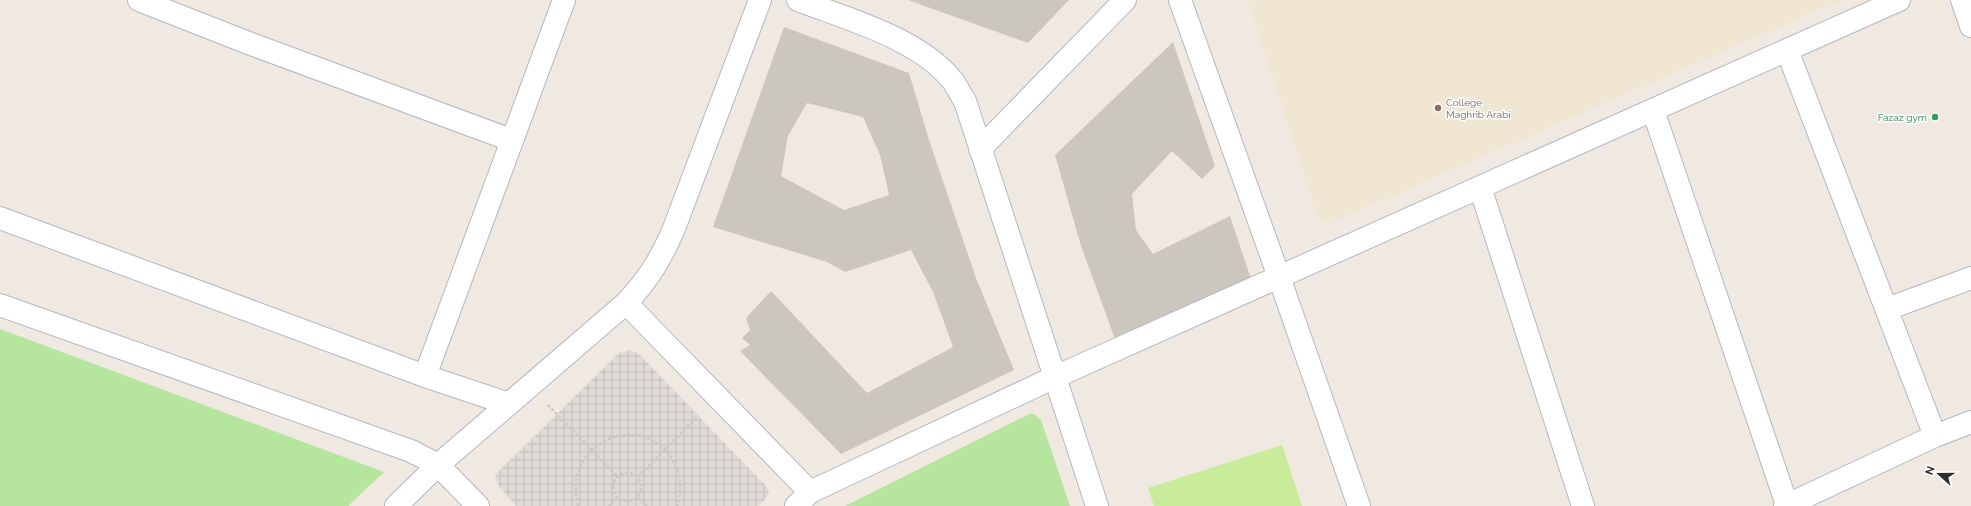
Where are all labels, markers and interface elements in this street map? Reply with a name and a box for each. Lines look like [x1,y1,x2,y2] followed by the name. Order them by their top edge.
[1446,97,1510,120] place label: Collège Maghrib Arabi
[1433,103,1443,113] marker: Collège Maghrib Arabi
[1878,112,1927,123] place label: Fazaz gym
[1930,112,1940,122] marker: Fazaz gym
[1919,454,1959,494] north arrow
[1923,464,1938,477] text: N

